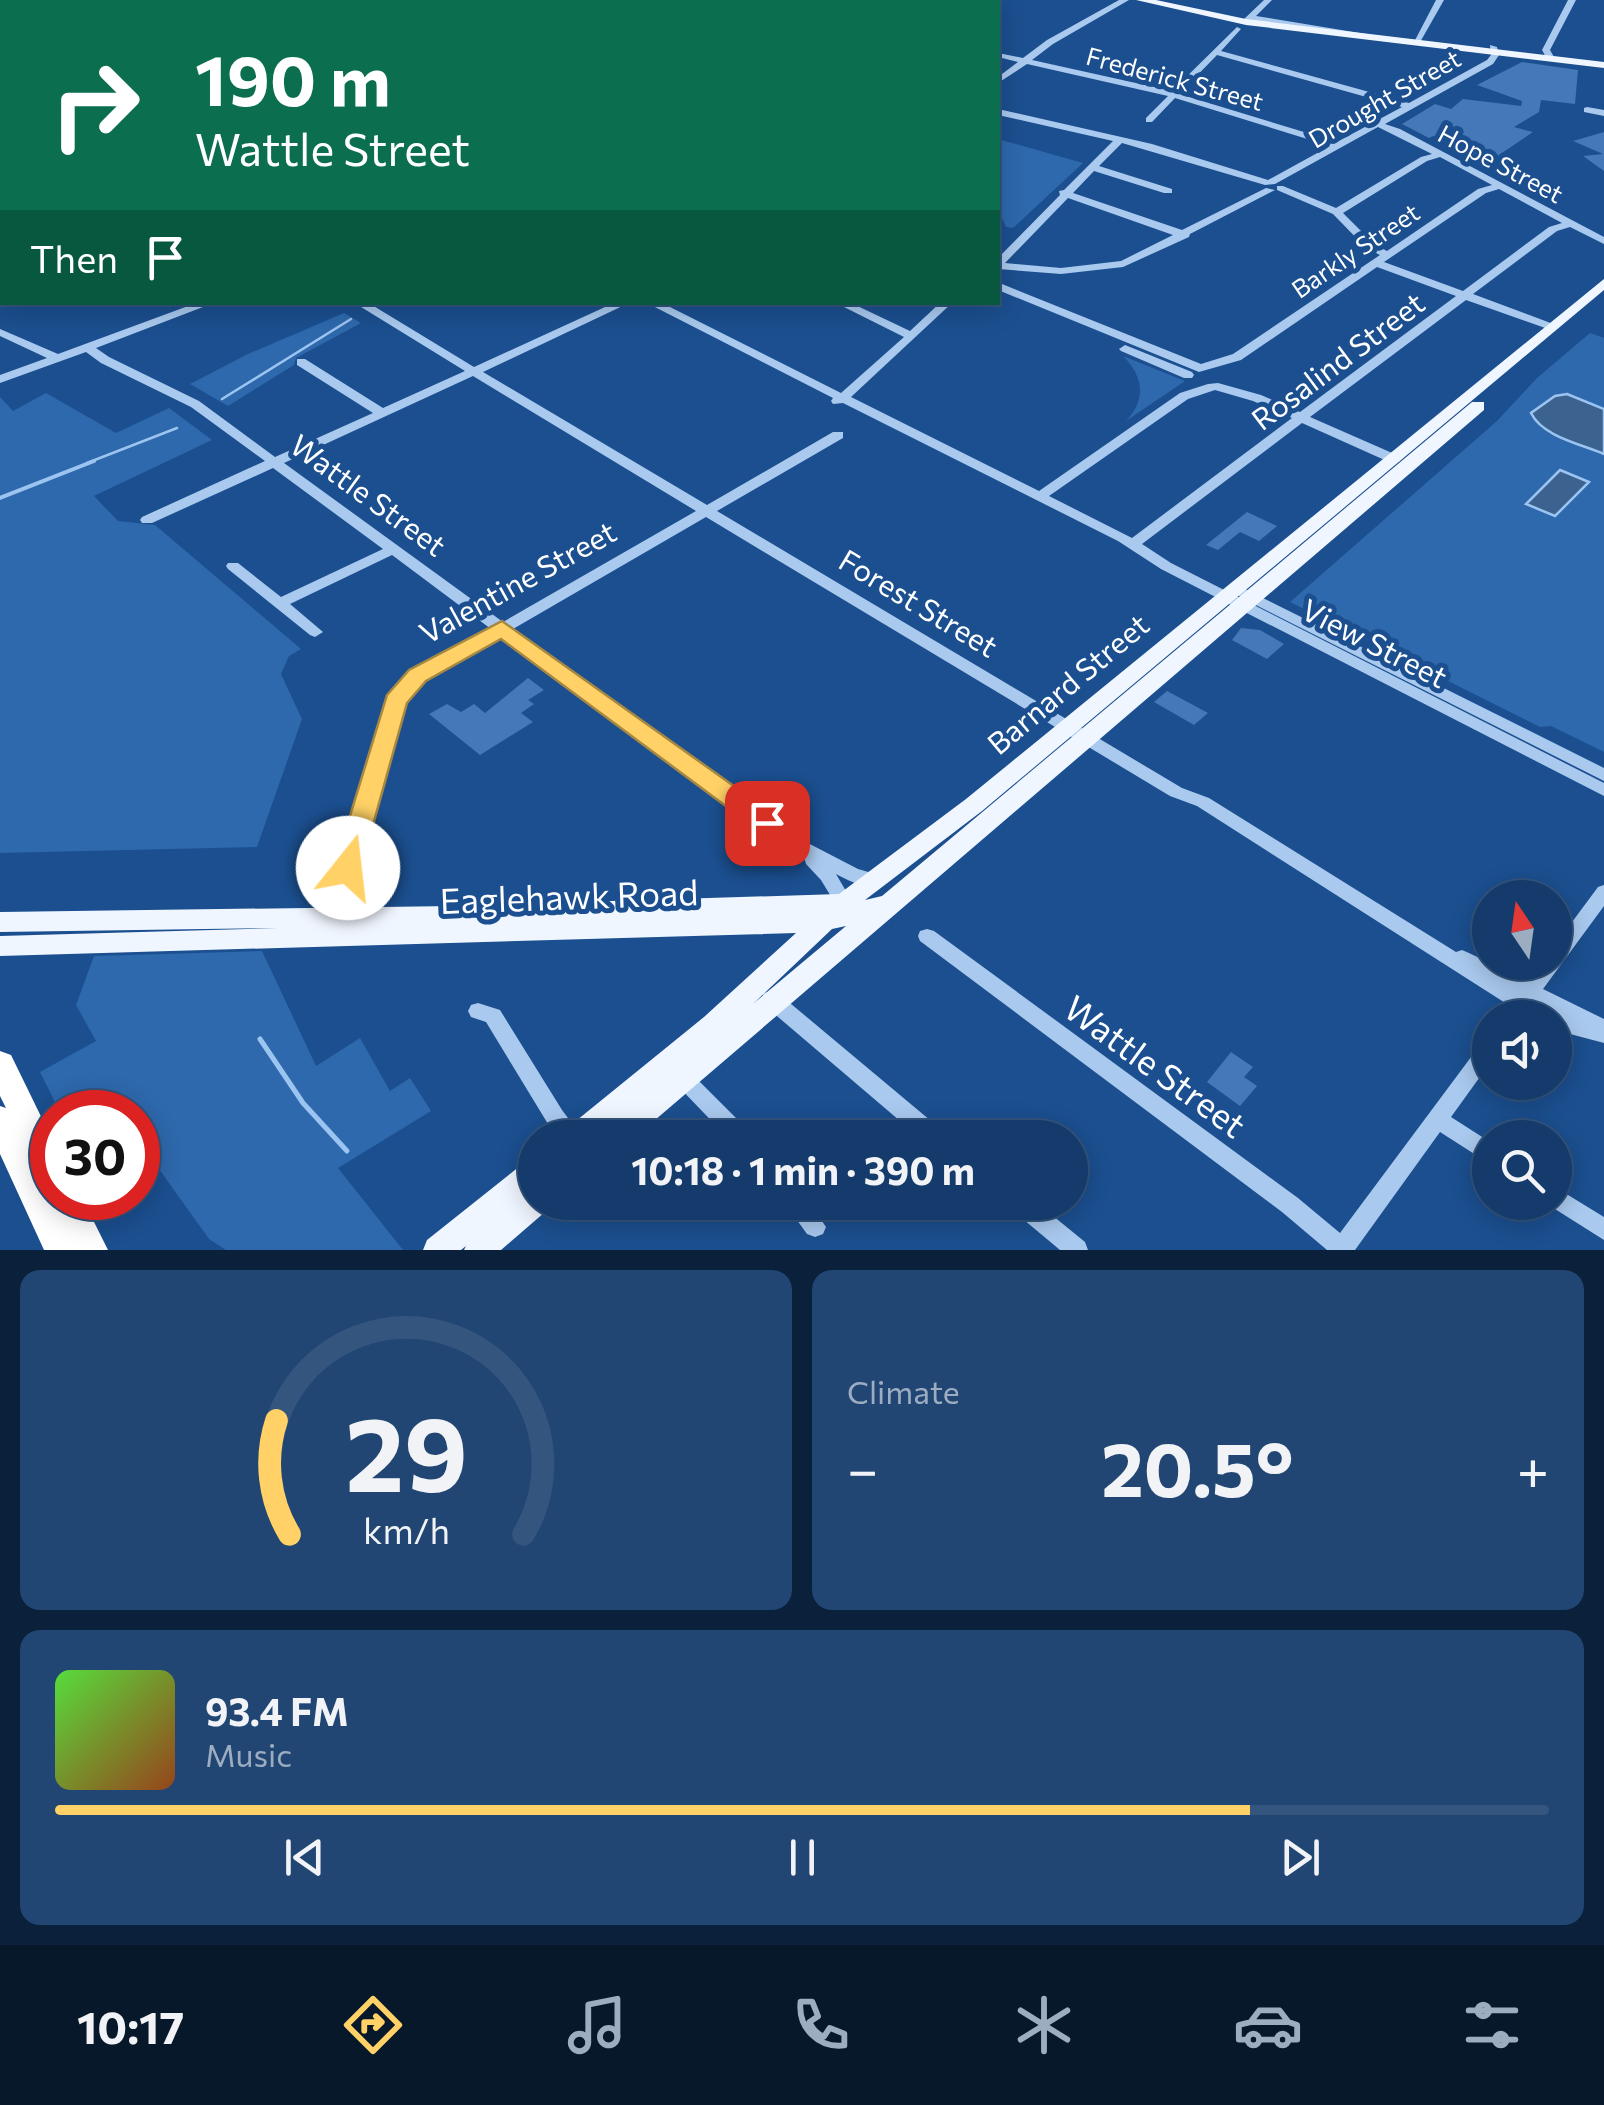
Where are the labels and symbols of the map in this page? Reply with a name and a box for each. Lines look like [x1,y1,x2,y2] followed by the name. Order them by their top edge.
[1083,40,1267,116] street label: Frederick Street
[1303,42,1465,154] street label: Drought Street
[1433,118,1569,208] street label: Hope Street
[1285,196,1425,304] street label: Barkly Street
[1243,283,1431,437] street label: Rosalind Street
[284,425,454,563] street label: Wattle Street
[412,512,622,650] street label: Valentine Street
[833,540,1005,664] street label: Forest Street
[1296,590,1454,694] street label: View Street
[979,605,1155,761] street label: Barnard Street
[725,781,810,866] pin
[296,816,400,920] position arrow
[439,869,699,921] street label: Eaglehawk Road
[1472,880,1572,980] north arrow
[1057,985,1255,1145] street label: Wattle Street
[30,1090,160,1220] speed limit sign: 30

